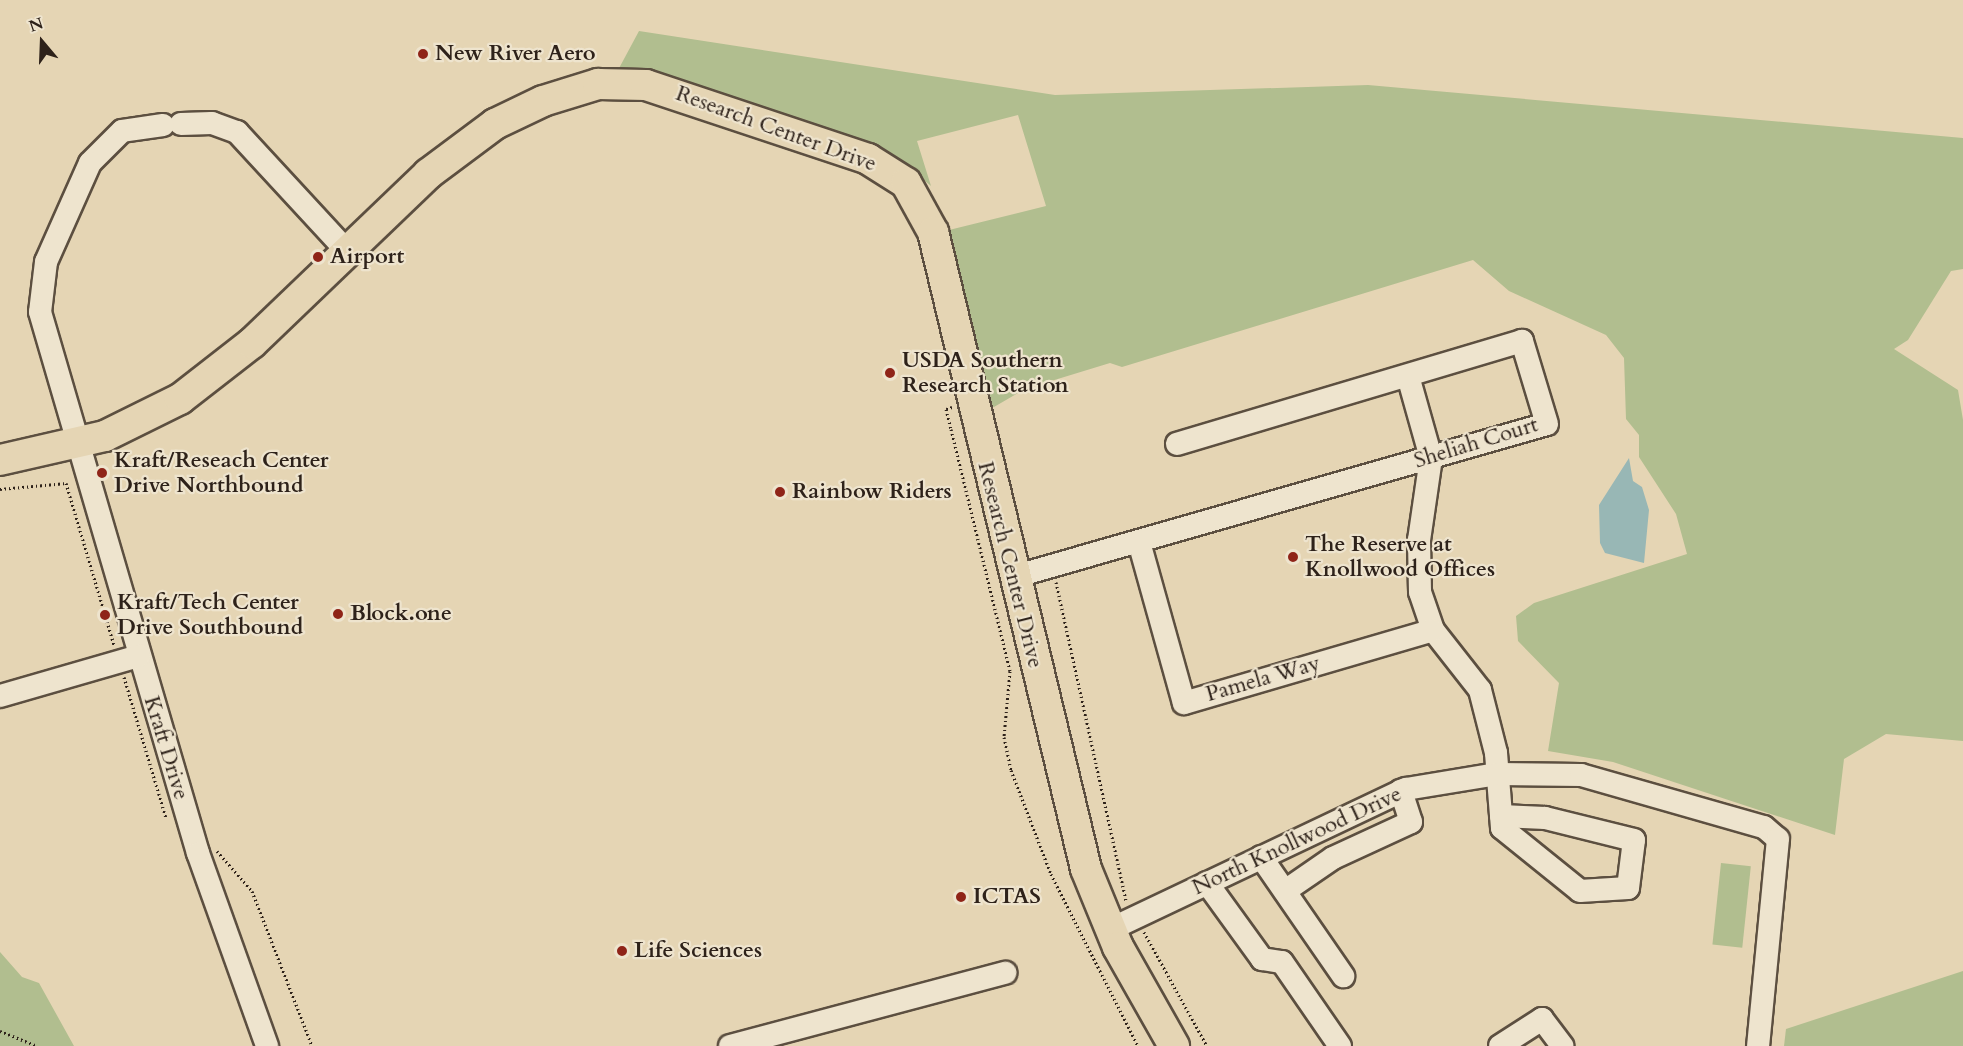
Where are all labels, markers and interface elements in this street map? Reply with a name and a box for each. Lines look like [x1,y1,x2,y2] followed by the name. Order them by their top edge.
[12,12,72,72] north arrow
[26,12,46,38] text: N
[435,41,596,67] place label: New River Aero
[416,47,430,61] marker: New River Aero
[672,80,880,178] street label: Research Center Drive
[330,244,404,270] place label: Airport
[311,250,325,264] marker: Airport
[902,347,1069,398] place label: USDA Southern Research Station
[883,366,897,380] marker: USDA Southern Research Station
[1411,412,1541,474] street label: Sheliah Court
[114,447,329,499] place label: Kraft/Reseach Center Drive Northbound
[972,459,1048,671] street label: Research Center Drive
[95,466,109,480] marker: Kraft/Reseach Center Drive Northbound
[792,479,952,505] place label: Rainbow Riders
[773,485,787,499] marker: Rainbow Riders
[1305,531,1495,582] place label: The Reserve at Knollwood Offices
[1286,550,1300,564] marker: The Reserve at Knollwood Offices
[117,589,303,640] place label: Kraft/Tech Center Drive Southbound
[350,601,452,627] place label: Block.one
[331,607,345,621] marker: Block.one
[98,608,112,622] marker: Kraft/Tech Center Drive Southbound
[1203,650,1323,708] street label: Pamela Way
[138,693,194,803] street label: Kraft Drive
[1188,781,1406,901] street label: North Knollwood Drive
[973,884,1041,910] place label: ICTAS
[954,890,968,904] marker: ICTAS
[634,938,762,964] place label: Life Sciences
[615,944,629,958] marker: Life Sciences

